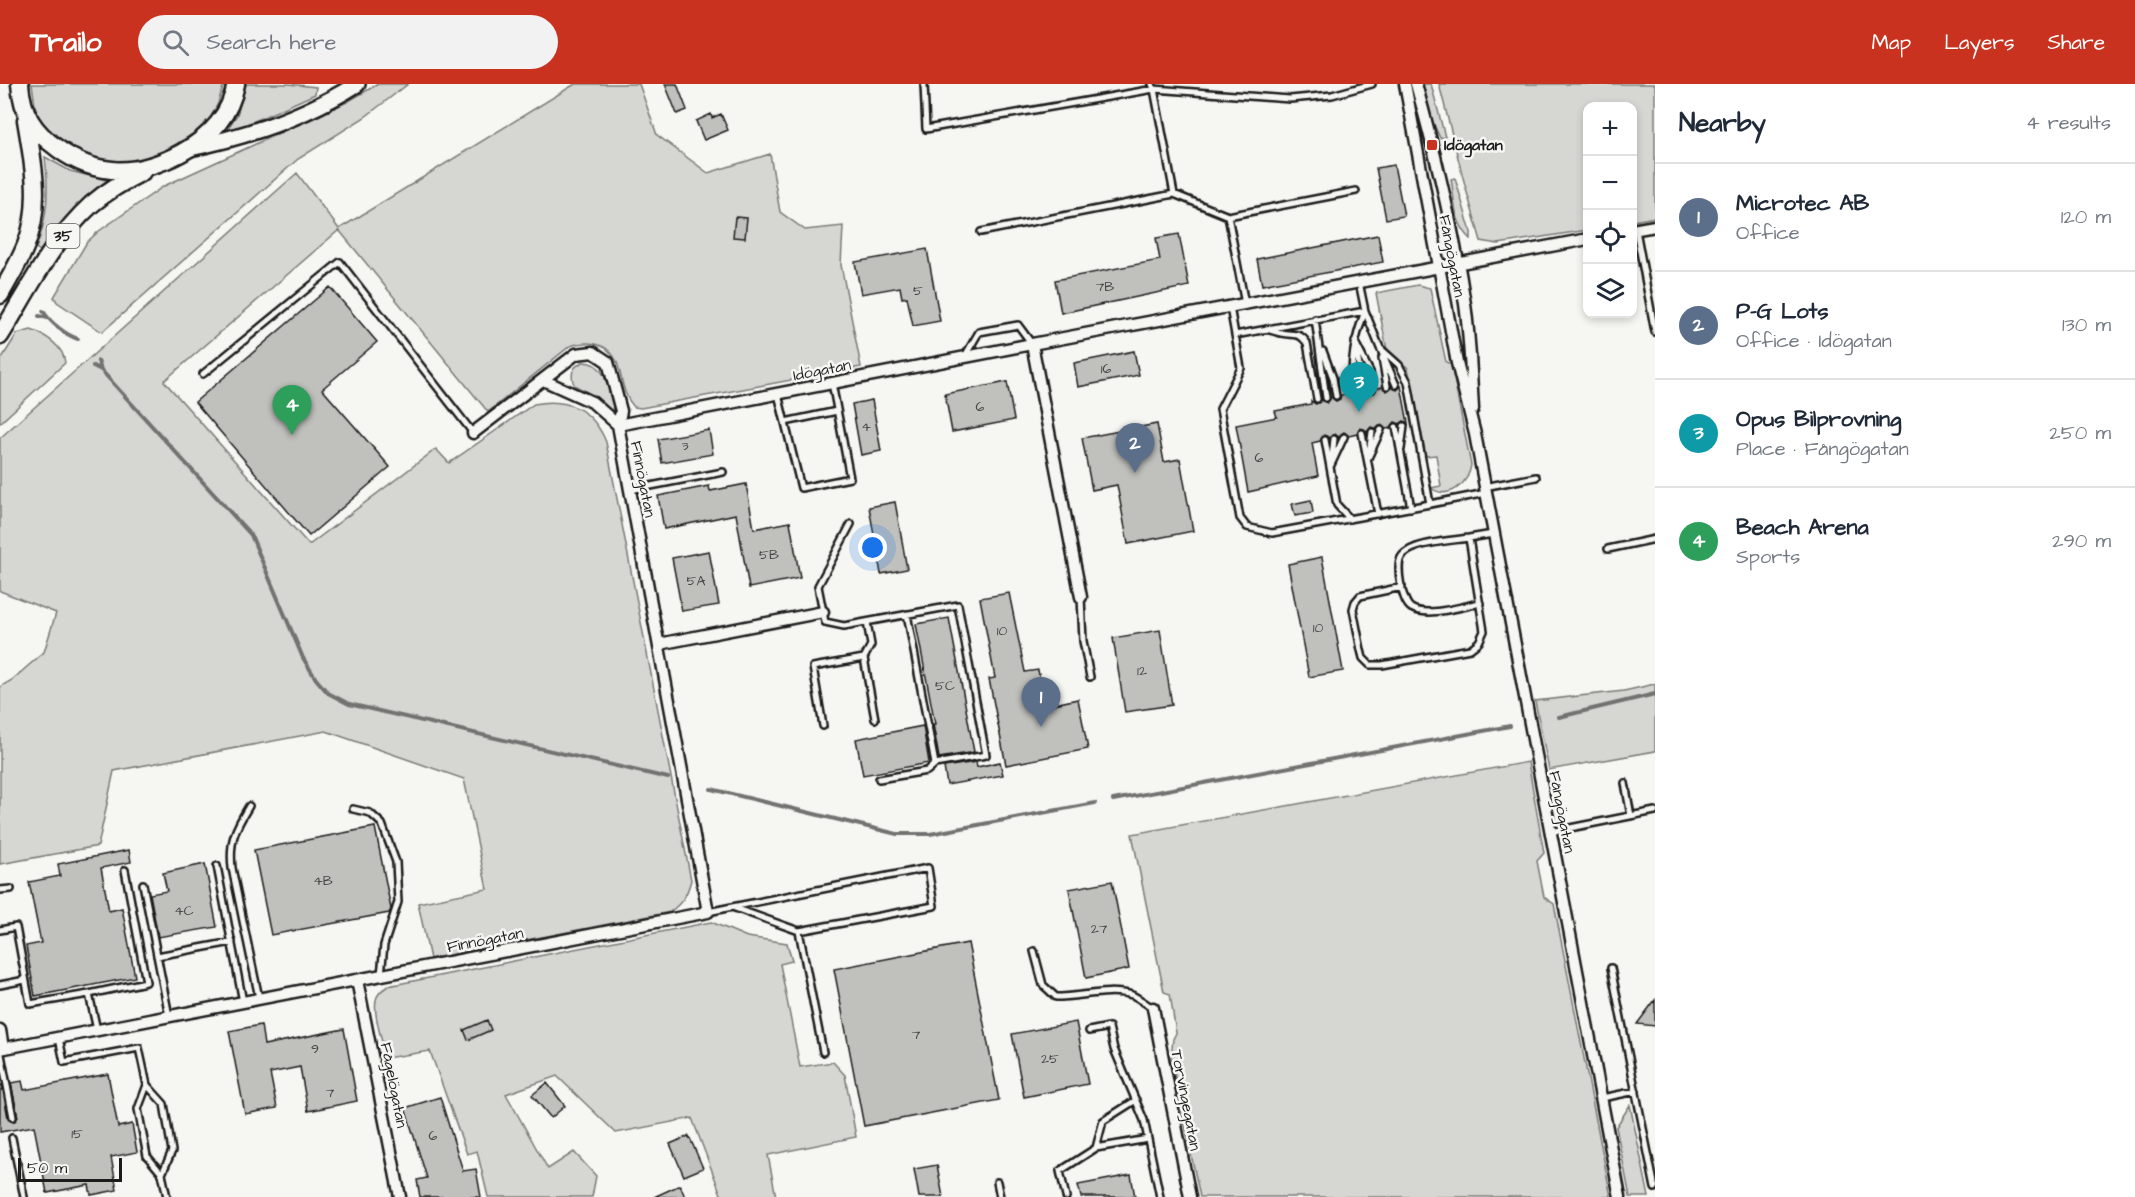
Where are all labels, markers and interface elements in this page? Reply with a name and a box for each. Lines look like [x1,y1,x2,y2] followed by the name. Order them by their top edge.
[138,15,558,69] search box
[30,23,102,62] text: Trailo
[159,26,192,59] icon: search
[207,27,336,58] text: Search here
[1871,28,1911,57] text: Map
[1944,28,2014,57] text: Layers
[2047,28,2105,57] text: Share
[1583,102,1637,318] map controls
[1583,102,1637,156] button: +
[1679,105,1766,141] text: Nearby
[2026,109,2111,137] text: 4 results
[1444,134,1503,158] place label: Idögatan
[1425,138,1439,152] marker: Idögatan
[1583,156,1637,210] button: −
[1736,188,1869,219] text: Microtec AB
[1697,203,1700,231] text: 1
[2061,203,2111,231] text: 120 m
[1583,210,1637,264] button: locate
[1432,213,1471,299] street label: Fångögatan
[1736,219,1800,247] text: Office
[46,224,80,248] road number: 35
[1583,264,1637,318] button: layers
[1096,277,1114,297] house number: 7B
[913,281,923,301] house number: 5
[1736,296,1828,327] text: P-G Lots
[1693,311,1704,339] text: 2
[2062,311,2111,339] text: 130 m
[1736,327,1892,355] text: Office · Idögatan
[791,354,853,387] street label: Idögatan
[1101,359,1112,379] house number: 16
[1340,362,1378,412] pin: 3
[272,386,312,435] pin: 4
[976,397,985,417] house number: 6
[1736,404,1901,435] text: Opus Bilprovning
[861,417,871,437] house number: 4
[1693,419,1704,447] text: 3
[2049,419,2111,447] text: 250 m
[1116,424,1154,473] pin: 2
[1736,435,1909,463] text: Place · Fångögatan
[681,436,689,456] house number: 3
[624,439,661,519] street label: Finnögatan
[1255,448,1264,468] house number: 6
[1736,512,1869,543] text: Beach Arena
[1692,527,1705,555] text: 4
[2052,527,2111,555] text: 290 m
[858,533,887,562] your location
[1736,543,1800,571] text: Sports
[759,545,779,565] house number: 5B
[687,571,705,591] house number: 5A
[1313,618,1323,638] house number: 10
[997,621,1007,641] house number: 10
[1137,661,1147,681] house number: 12
[935,676,955,696] house number: 5C
[1022,678,1060,727] pin: 1
[1542,769,1581,855] street label: Fångögatan
[313,871,333,891] house number: 4B
[174,901,194,921] house number: 4C
[1091,919,1108,939] house number: 27
[445,922,525,959] street label: Finnögatan
[912,1025,921,1045] house number: 7
[311,1039,319,1059] house number: 9
[374,1040,413,1130] street label: Fågelögatan
[1164,1048,1207,1153] street label: Torvingegatan
[1041,1049,1059,1069] house number: 25
[326,1083,335,1103] house number: 7
[71,1124,83,1144] house number: 15
[429,1126,438,1146] house number: 6
[18,1155,122,1182] scale bar
[27,1157,67,1179] text: 50 m

